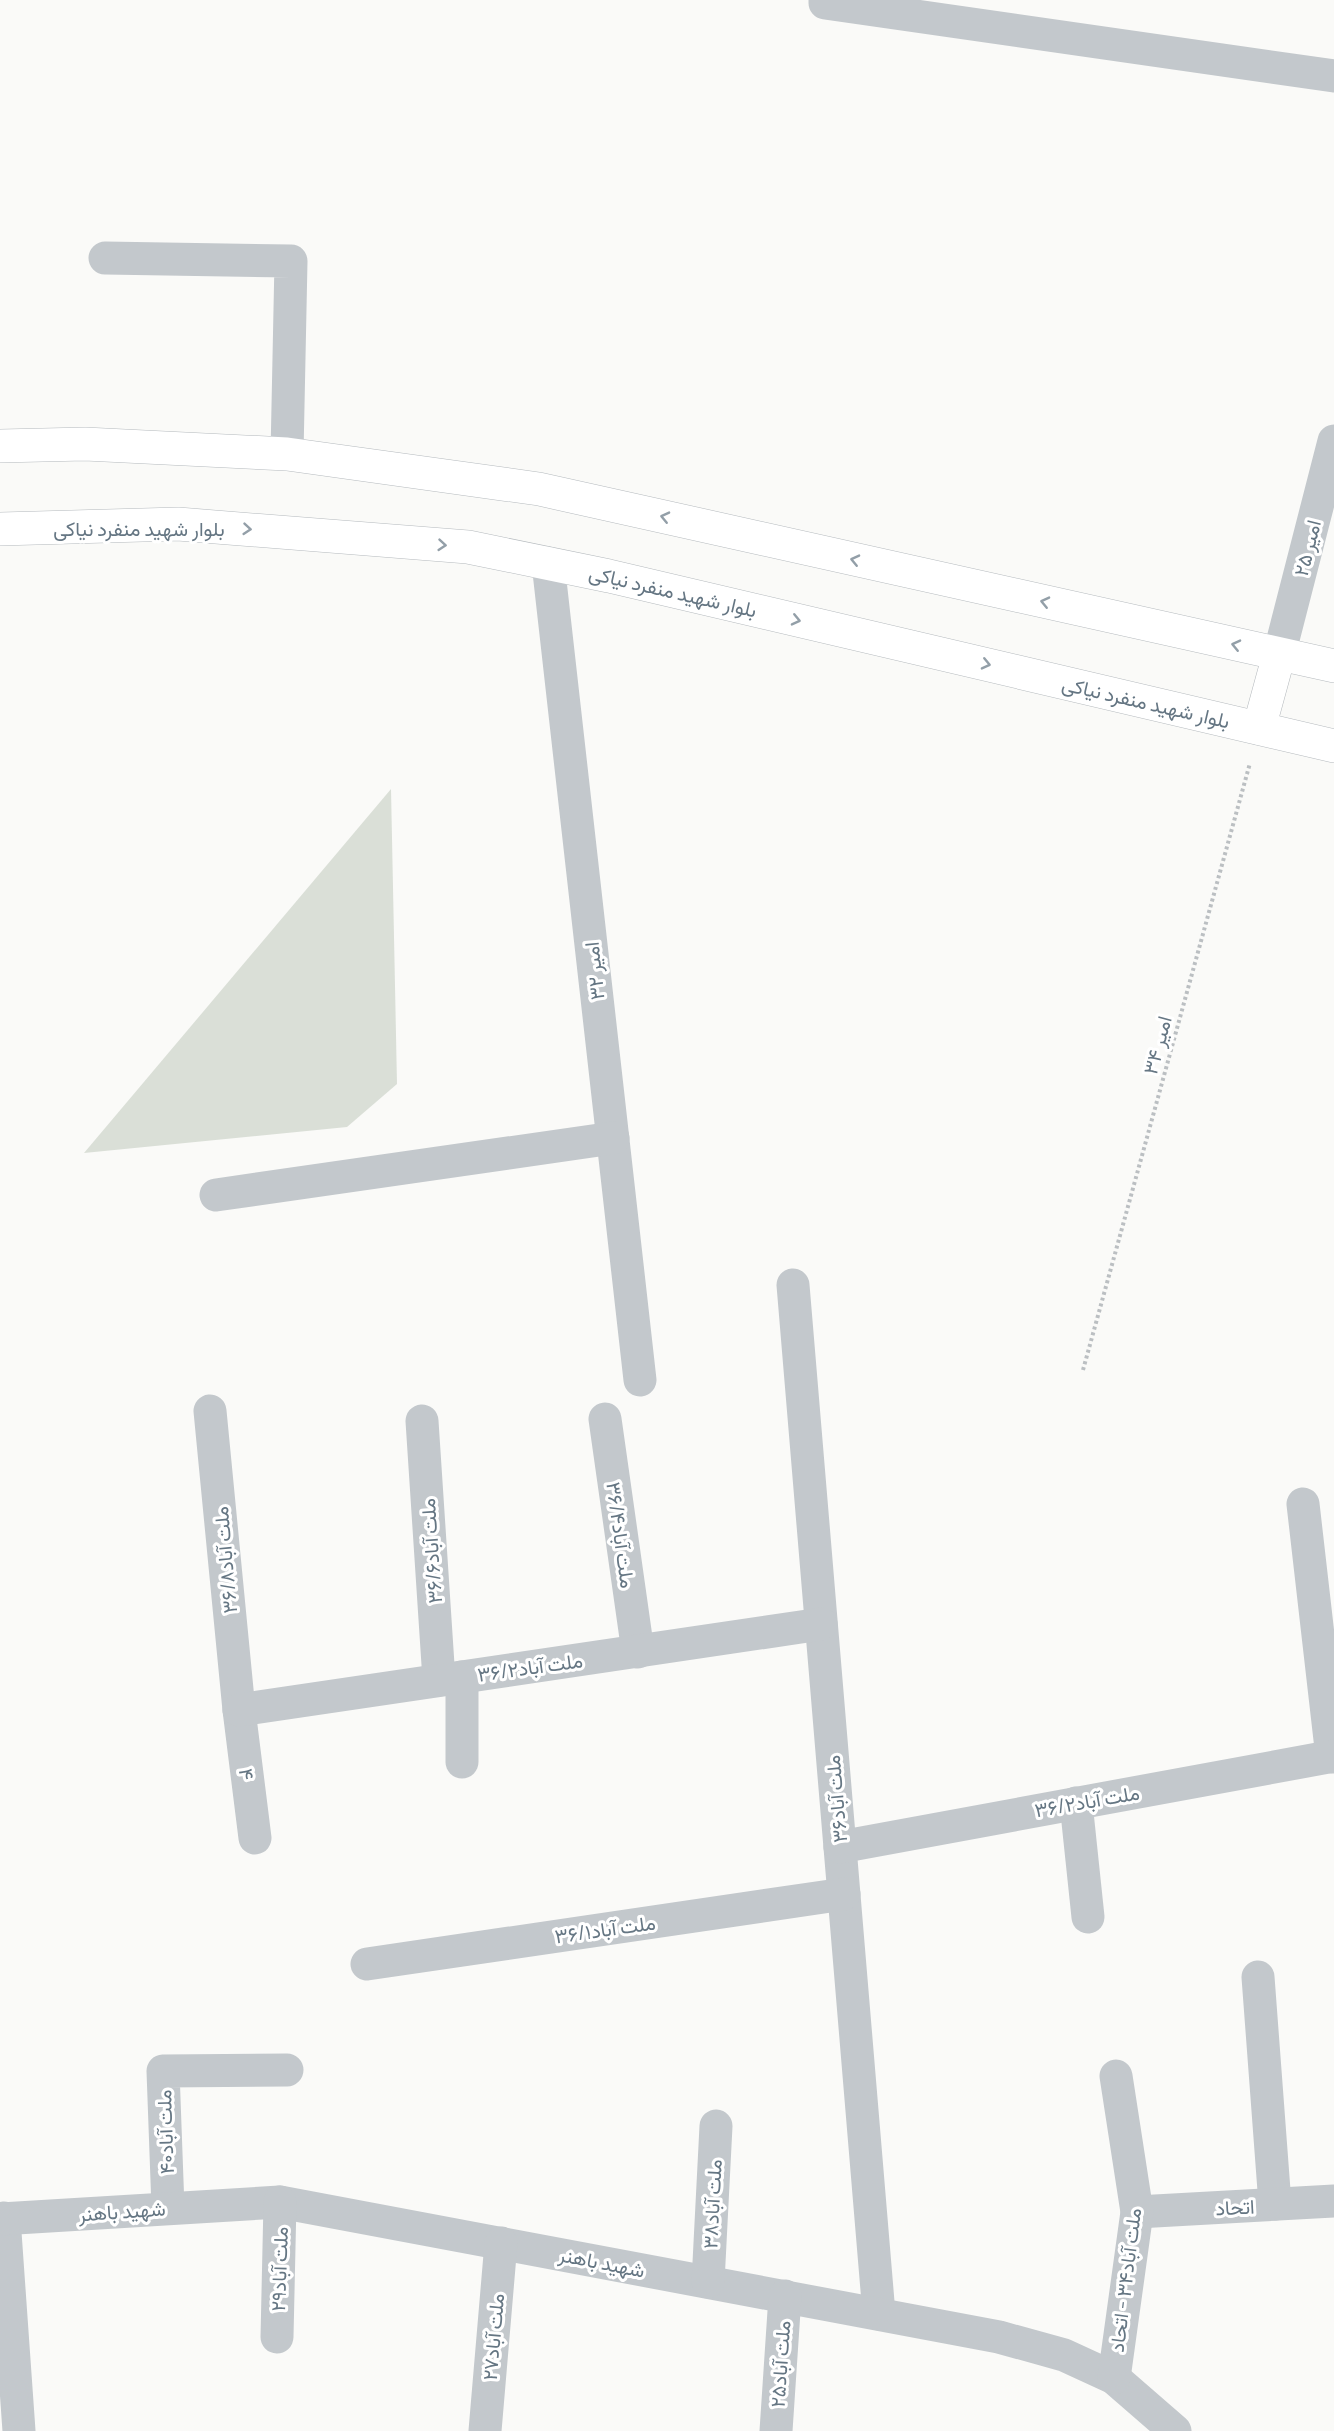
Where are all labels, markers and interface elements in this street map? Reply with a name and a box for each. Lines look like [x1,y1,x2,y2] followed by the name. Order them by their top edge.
[660,511,670,524] one-way arrow
[53,515,225,542] street label: بلوار شهید منفرد نیاکی
[1287,517,1327,579] street label: امیر ۲۵
[243,522,252,535] one-way arrow
[437,538,446,551] one-way arrow
[850,554,860,567] one-way arrow
[586,559,760,623] street label: بلوار شهید منفرد نیاکی
[1041,597,1051,610] one-way arrow
[791,612,801,625] one-way arrow
[1231,639,1241,652] one-way arrow
[981,657,991,670] one-way arrow
[1059,670,1233,734] street label: بلوار شهید منفرد نیاکی
[578,940,610,1002] street label: امیر ۳۲
[1136,1013,1178,1077] street label: امیر ۳۴
[600,1480,642,1590] street label: ملت آباد۳۶/۴
[414,1498,448,1604] street label: ملت آباد۳۶/۶
[207,1505,243,1615] street label: ملت آباد۳۶/۸
[476,1646,584,1688] street label: ملت آباد۳۶/۲
[819,1754,853,1844] street label: ملت آباد۳۶
[233,1767,261,1781] street label: ۴
[1032,1778,1142,1824] street label: ملت آباد۳۶/۲
[553,1909,657,1949] street label: ملت آباد۳۶/۱
[150,2089,180,2175] street label: ملت آباد۴۰
[696,2158,728,2250] street label: ملت آباد۳۸
[1215,2192,1255,2222] street label: اتحاد
[77,2194,166,2228] street label: شهید باهنر
[1103,2206,1147,2354] street label: ملت آباد۳۴ - اتحاد
[264,2226,294,2312] street label: ملت آباد۲۹
[556,2240,647,2284] street label: شهید باهنر
[476,2292,510,2382] street label: ملت آباد۲۷
[763,2320,797,2408] street label: ملت آباد۲۵

